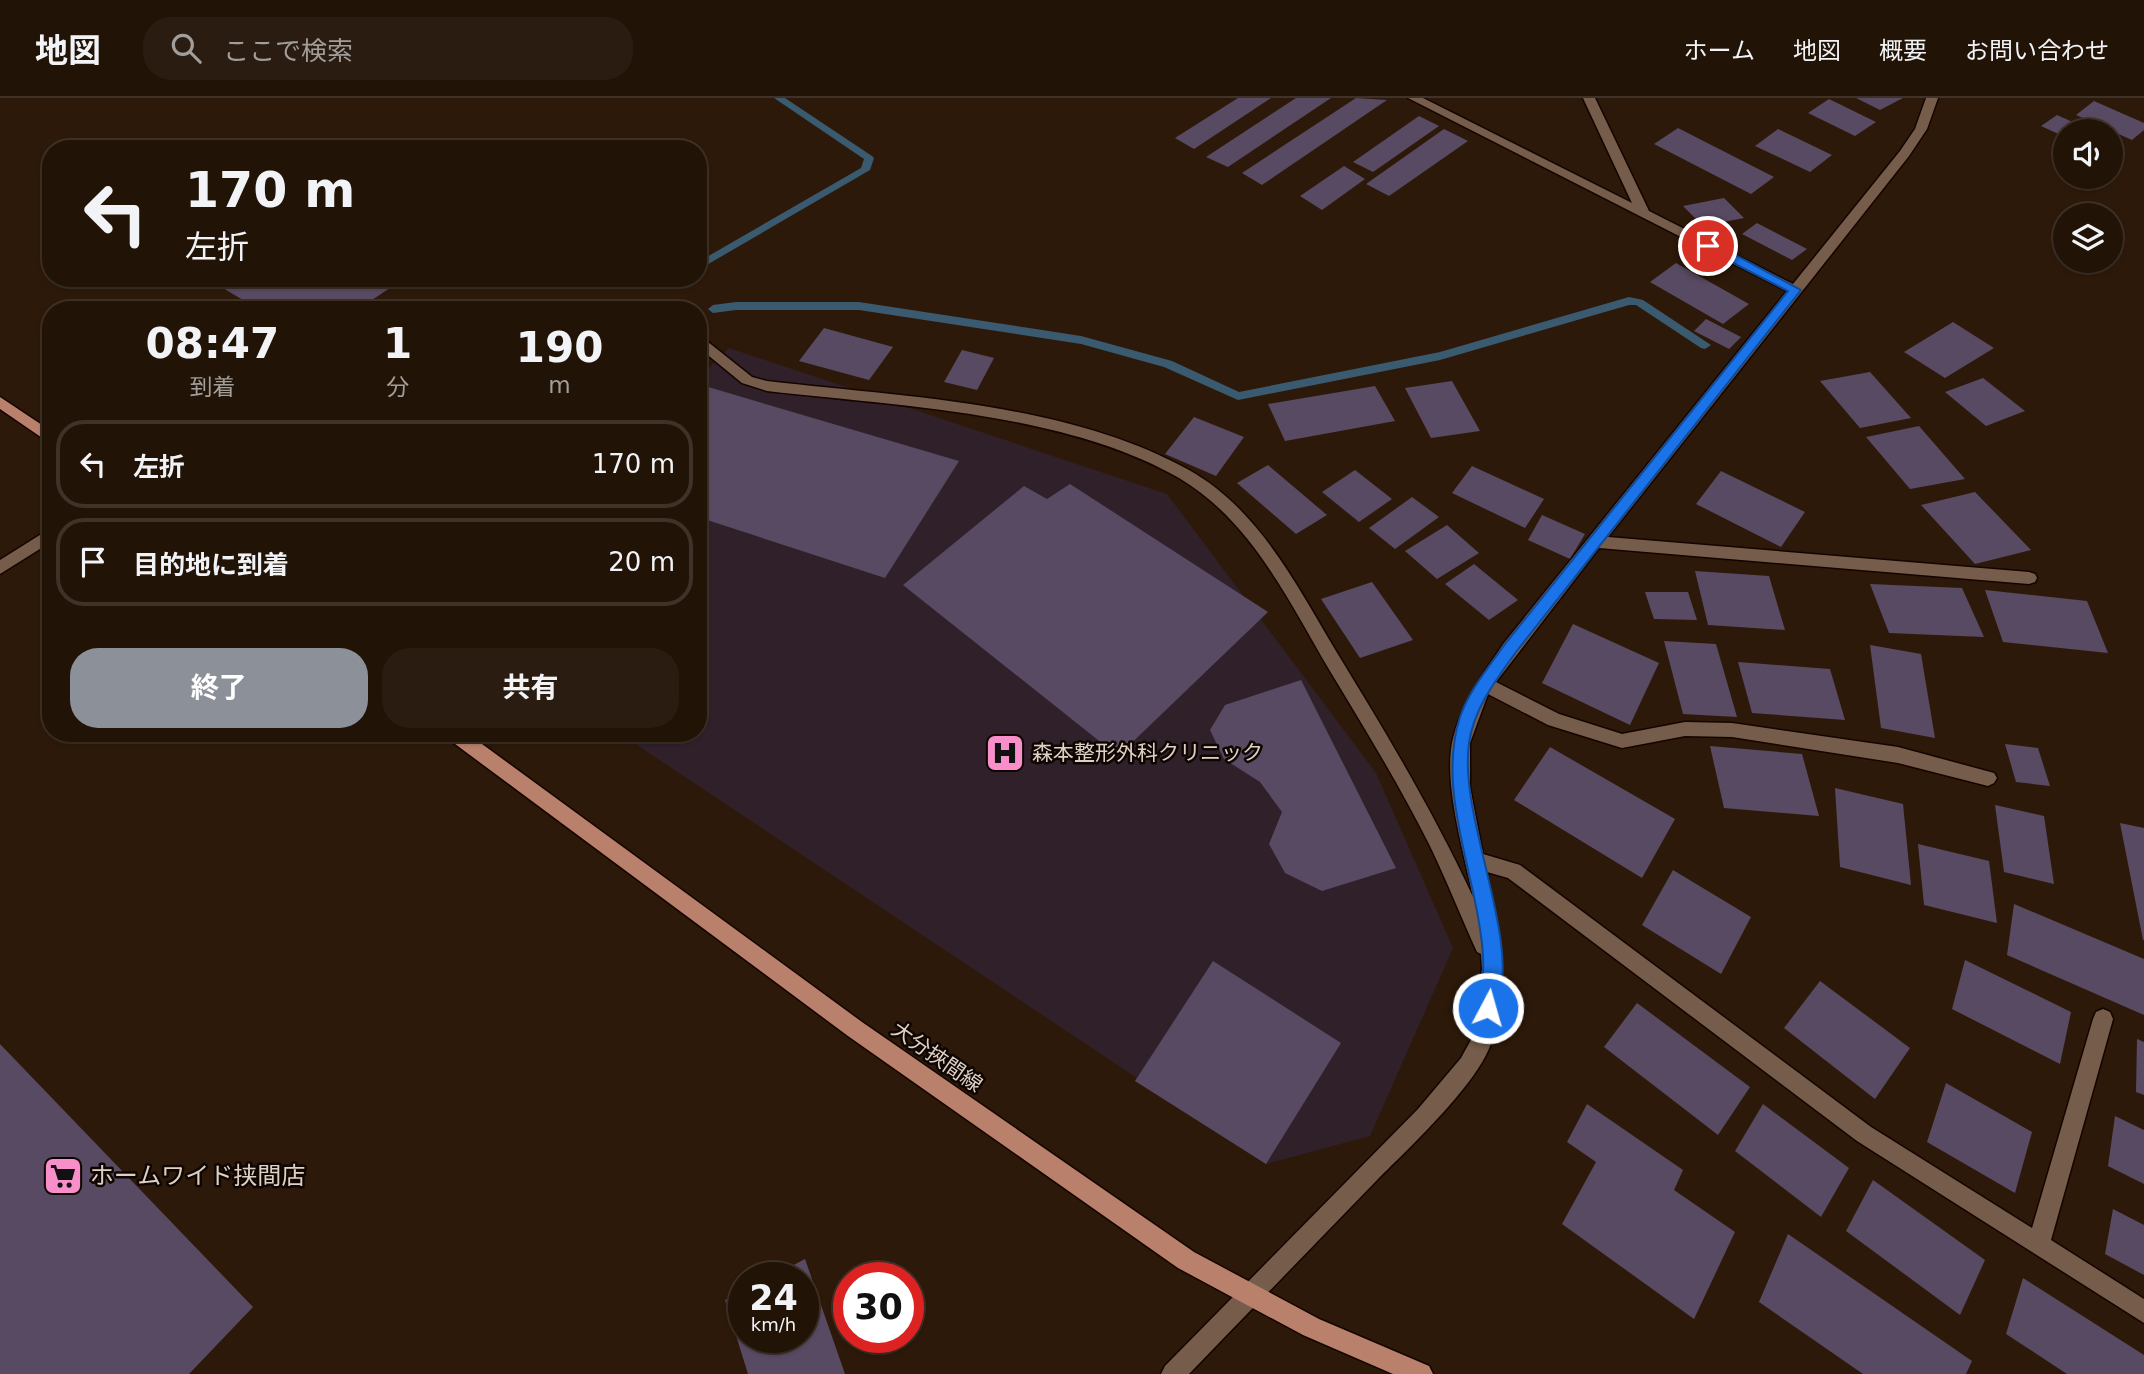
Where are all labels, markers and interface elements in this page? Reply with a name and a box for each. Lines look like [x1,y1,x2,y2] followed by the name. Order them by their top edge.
[143,17,633,80] search box
[167,29,205,67] icon: search
[35,31,101,70] text: 地図
[223,36,353,66] text: ここで検索
[1684,37,1755,65] text: ホーム
[1793,37,1841,65] text: 地図
[1879,37,1927,65] text: 概要
[1965,37,2109,65] text: お問い合わせ
[2053,119,2123,273] map controls
[2053,119,2123,189] button: sound
[185,162,355,219] text: 170 m
[70,168,161,259] icon: left
[2053,203,2123,273] button: layers
[1678,216,1738,276] pin
[1689,227,1727,265] icon: arrive
[185,228,249,266] text: 左折
[146,319,279,368] text: 08:47
[383,319,412,368] text: 1
[516,323,603,372] text: 190
[548,372,571,398] text: m
[189,374,235,400] text: 到着
[386,374,409,400] text: 分
[74,445,112,483] icon: left
[592,449,675,479] text: 170 m
[133,452,185,482] text: 左折
[74,543,112,581] icon: arrive
[608,547,675,577] text: 20 m
[133,550,289,580] text: 目的地に到着
[70,648,368,728] button: 終了
[382,648,679,728] button: 共有
[984,732,1026,774] hospital icon: 森本整形外科クリニック
[1032,741,1263,765] place label: 森本整形外科クリニック
[1451,971,1525,1045] position arrow
[887,1017,987,1097] street label: 大分挾間線
[42,1155,84,1197] supermarket icon: ホームワイド挟間店
[90,1162,305,1190] place label: ホームワイド挟間店
[833,1262,924,1353] speed limit sign: 30
[749,1278,798,1318] text: 24
[751,1314,796,1335] text: km/h

